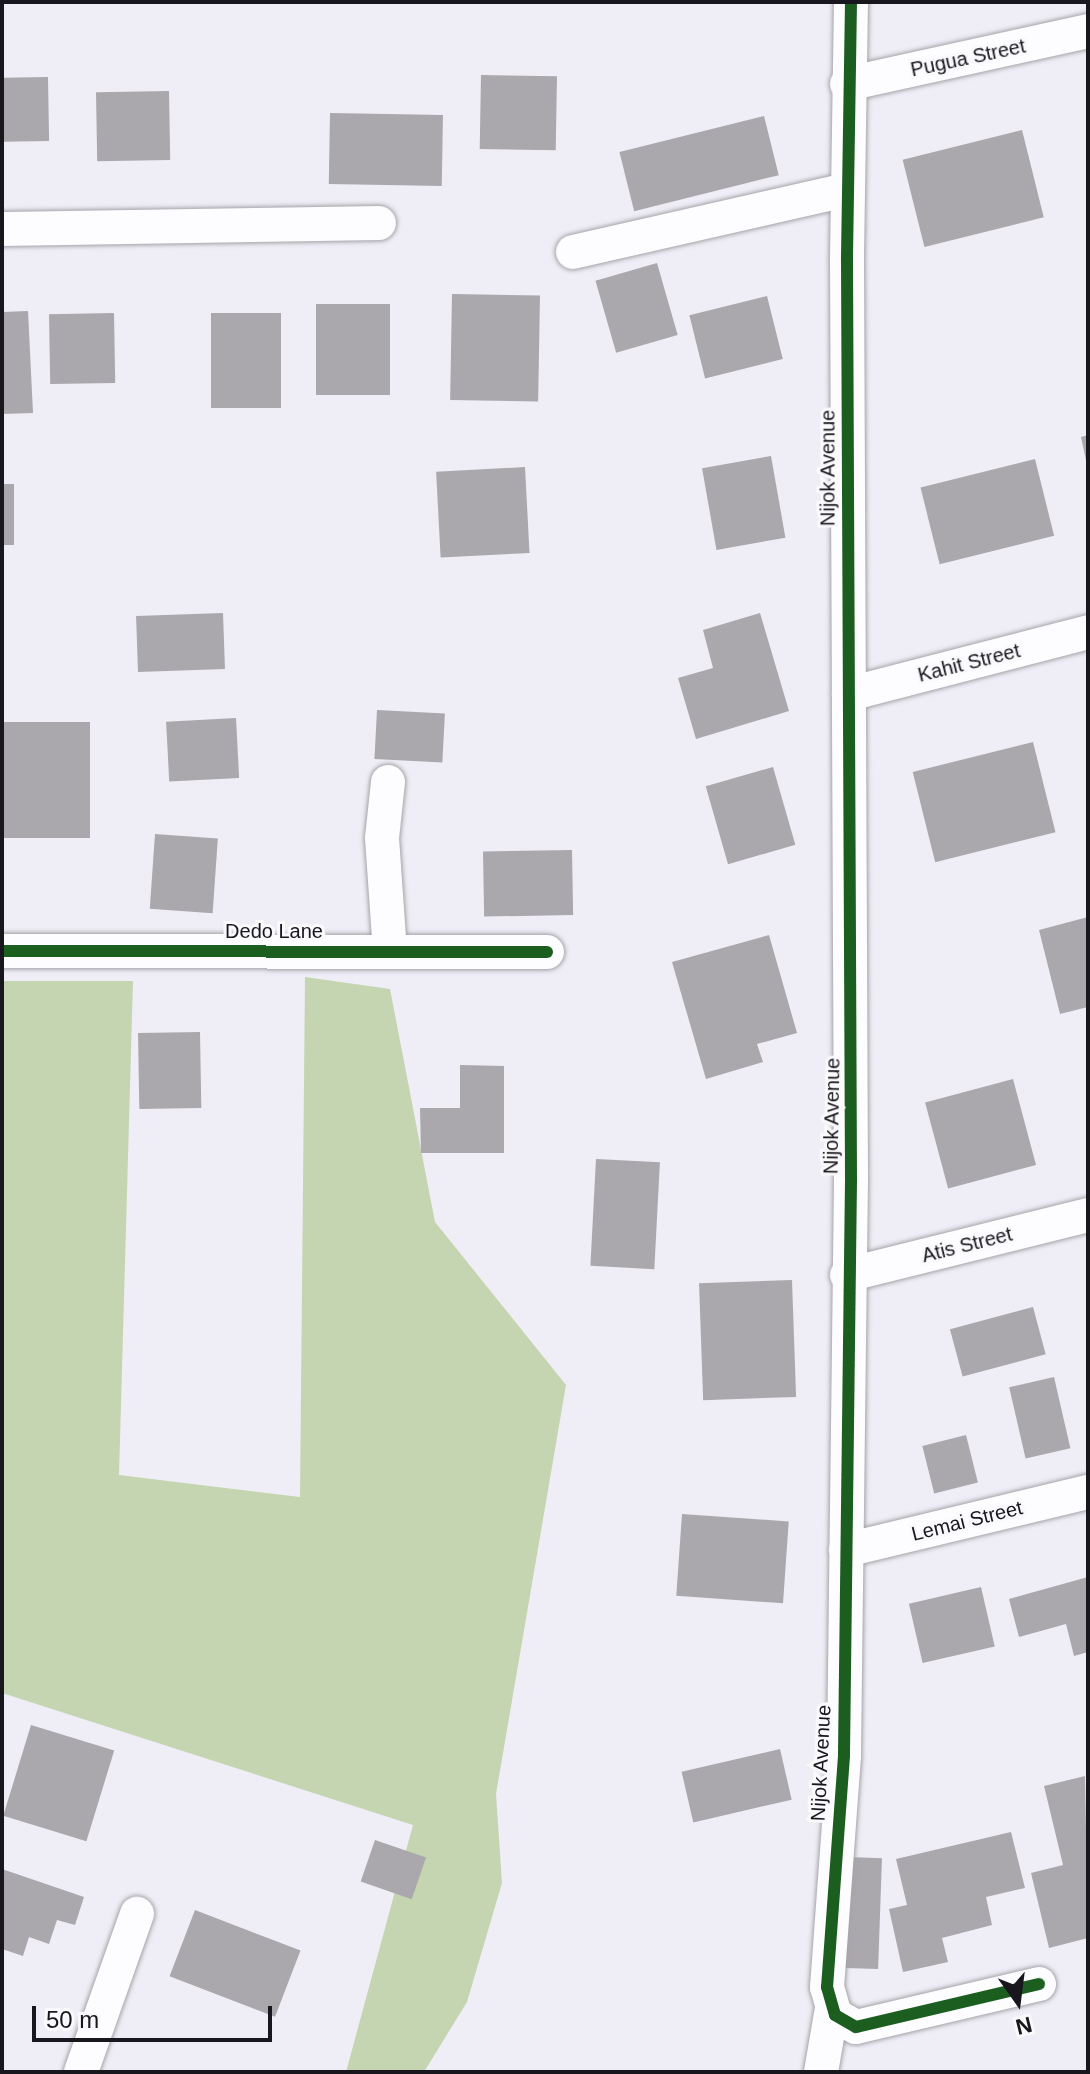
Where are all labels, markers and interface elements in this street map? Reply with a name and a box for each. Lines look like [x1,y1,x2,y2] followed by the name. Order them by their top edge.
[908,34,1028,82] street label: Pugua Street
[816,409,840,527] street label: Nijok Avenue
[915,639,1023,687] street label: Kahit Street
[225,919,323,943] street label: Dedo Lane
[819,1057,845,1175] street label: Nijok Avenue
[919,1222,1015,1268] street label: Atis Street
[909,1496,1025,1546] street label: Lemai Street
[806,1704,836,1822] street label: Nijok Avenue
[978,1962,1058,2042] north arrow
[36,1990,276,2040] scale bar
[46,2006,99,2033] text: 50 m
[1013,2012,1035,2040] text: N

